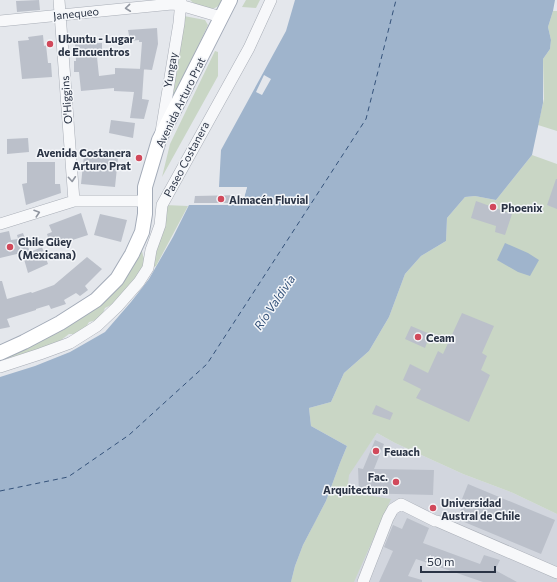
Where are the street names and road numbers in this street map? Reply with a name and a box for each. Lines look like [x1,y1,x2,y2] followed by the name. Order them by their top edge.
[52,4,100,23] street label: Janequeo
[160,51,180,89] street label: Yungay
[153,54,208,149] street label: Avenida Arturo Prat
[58,75,74,125] street label: O'Higgins
[161,119,211,199] street label: Paseo Costanera

